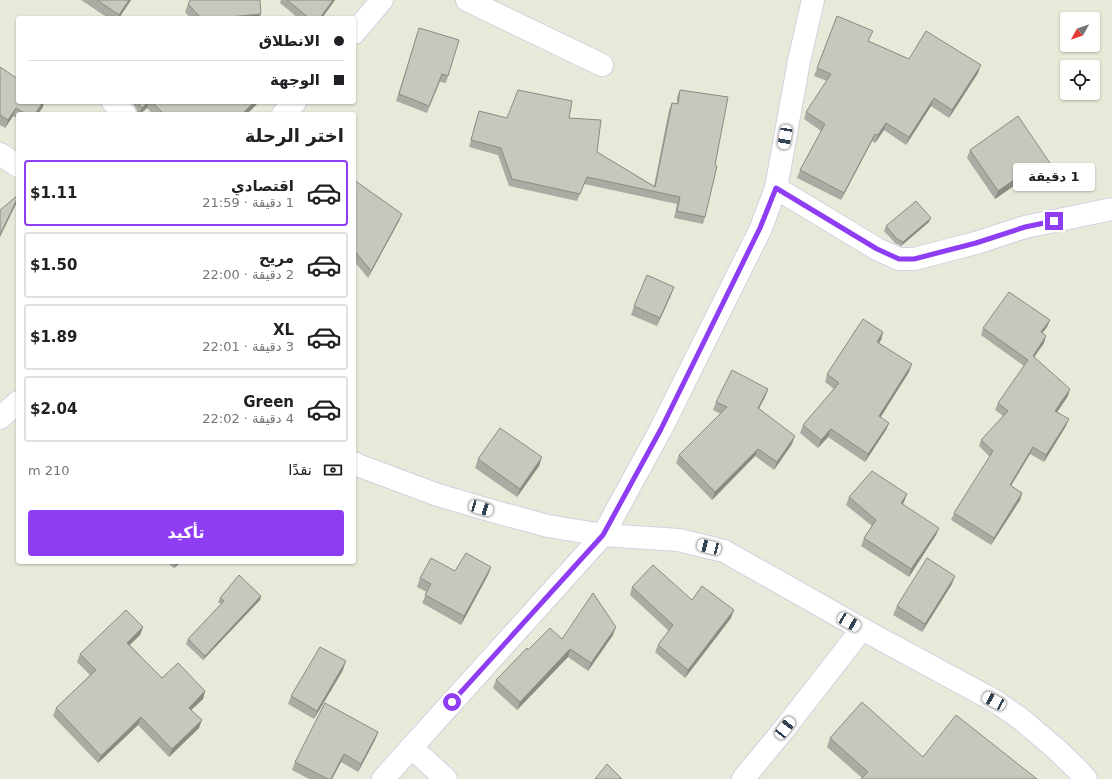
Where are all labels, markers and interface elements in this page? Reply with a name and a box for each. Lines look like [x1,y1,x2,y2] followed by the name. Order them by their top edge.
[1060,12,1100,52] north arrow
[1060,12,1100,100] map controls
[259,32,320,50] text: الانطلاق
[1060,60,1100,100] button: locate
[270,71,320,89] text: الوجهة
[777,124,793,150] car
[245,125,344,146] text: اختر الرحلة
[1013,163,1095,191] callout: 1 دقيقة
[1028,169,1080,184] text: 1 دقيقة
[306,175,342,211] icon: car
[231,177,294,195] text: اقتصادي
[30,184,77,202] text: $1.11
[202,195,294,210] text: 1 دقيقة · 21:59
[1045,212,1063,230] route end
[306,247,342,283] icon: car
[259,249,294,267] text: مريح
[30,256,77,274] text: $1.50
[202,267,294,282] text: 2 دقيقة · 22:00
[306,319,342,355] icon: car
[273,321,294,339] text: XL
[30,328,77,346] text: $1.89
[202,339,294,354] text: 3 دقيقة · 22:01
[306,391,342,427] icon: car
[243,393,294,411] text: Green
[30,400,77,418] text: $2.04
[202,411,294,426] text: 4 دقيقة · 22:02
[322,459,344,481] icon: cash
[288,461,312,479] text: نقدًا
[28,463,70,478] text: 210 m
[468,499,494,517] car
[28,510,344,556] button: تأكيد
[696,538,722,556] car
[836,611,862,633] car
[981,690,1007,712] car
[443,693,461,711] route start
[773,715,797,741] car

